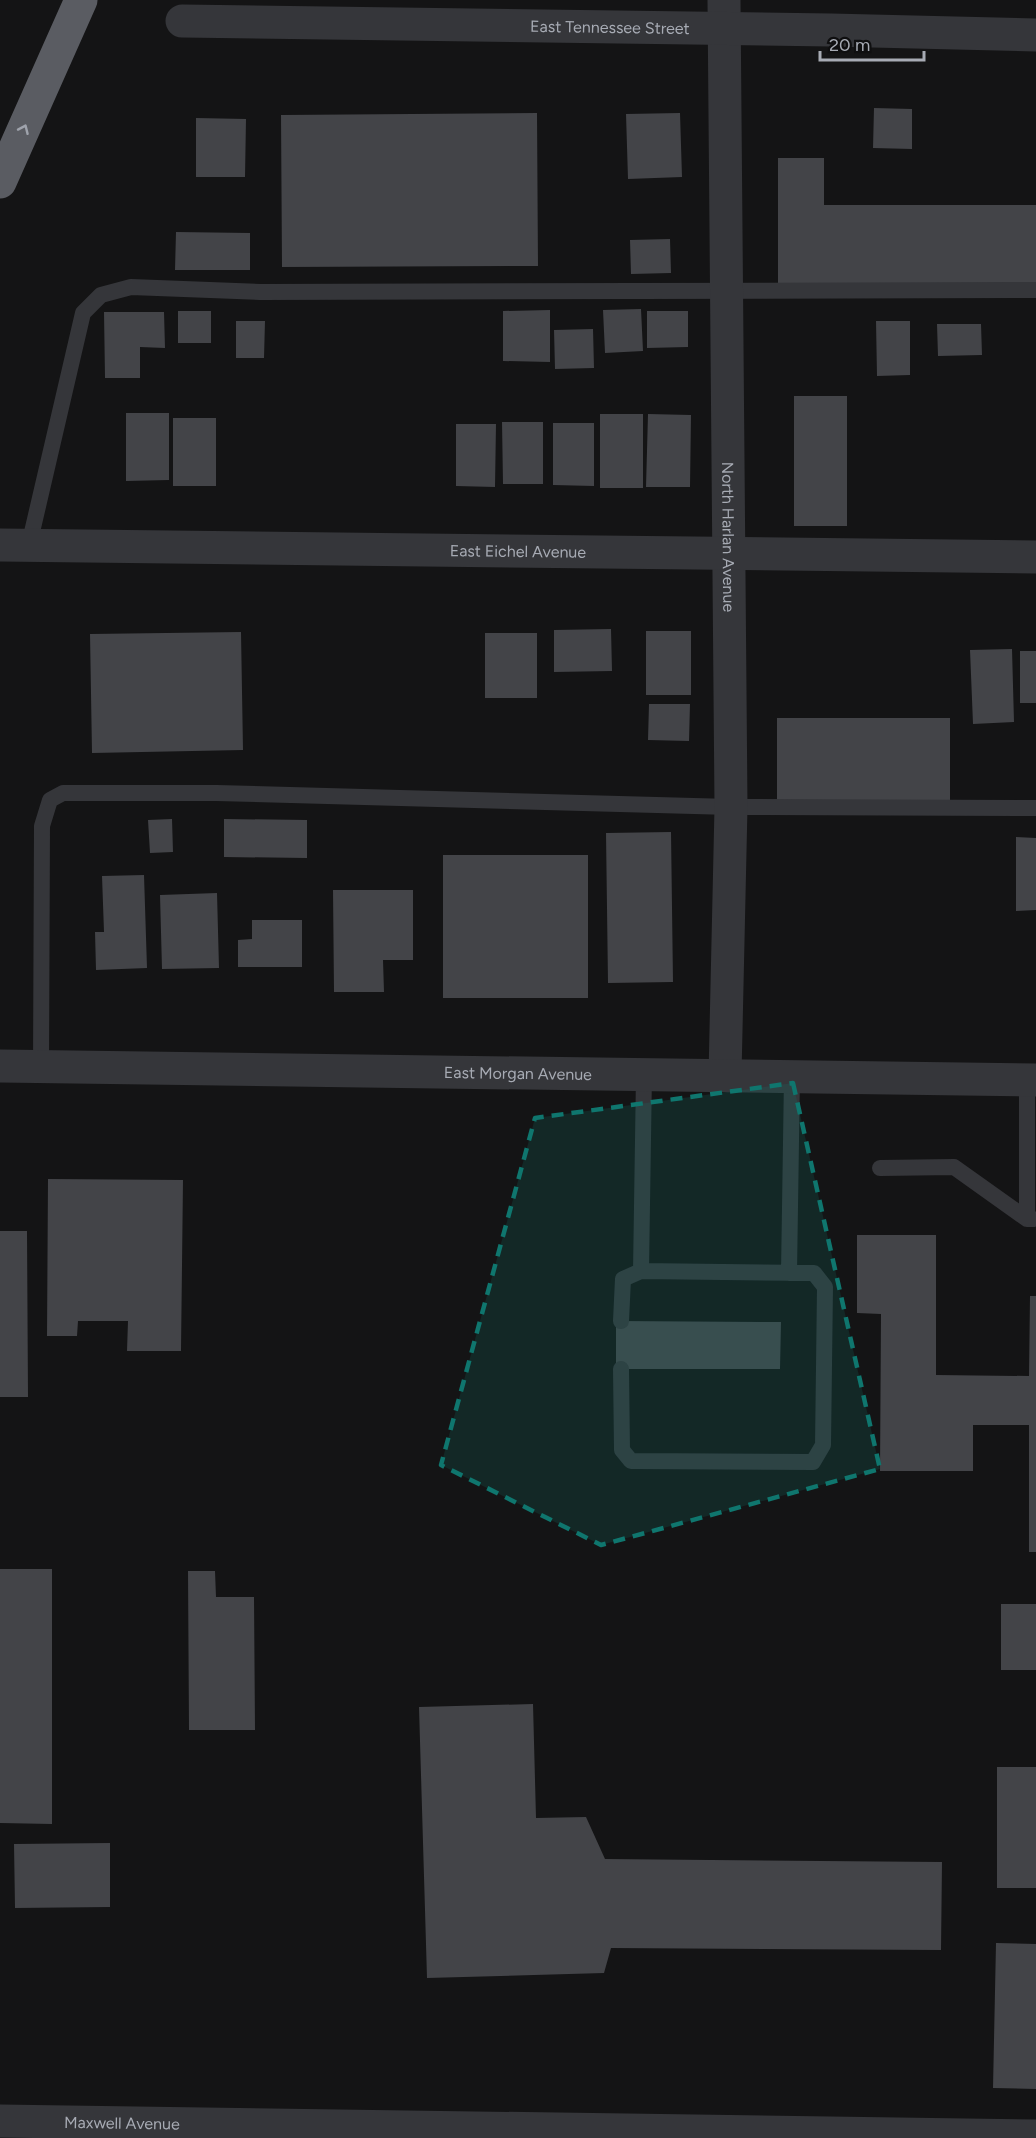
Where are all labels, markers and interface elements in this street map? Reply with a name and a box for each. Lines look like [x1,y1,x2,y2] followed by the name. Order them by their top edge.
[530,16,690,38] street label: East Tennessee Street
[820,24,924,62] scale bar
[829,34,870,56] text: 20 m
[17,124,29,135] one-way arrow
[719,462,739,613] street label: North Harlan Avenue
[450,541,586,561] street label: East Eichel Avenue
[444,1063,592,1084] street label: East Morgan Avenue
[64,2112,180,2133] street label: Maxwell Avenue

